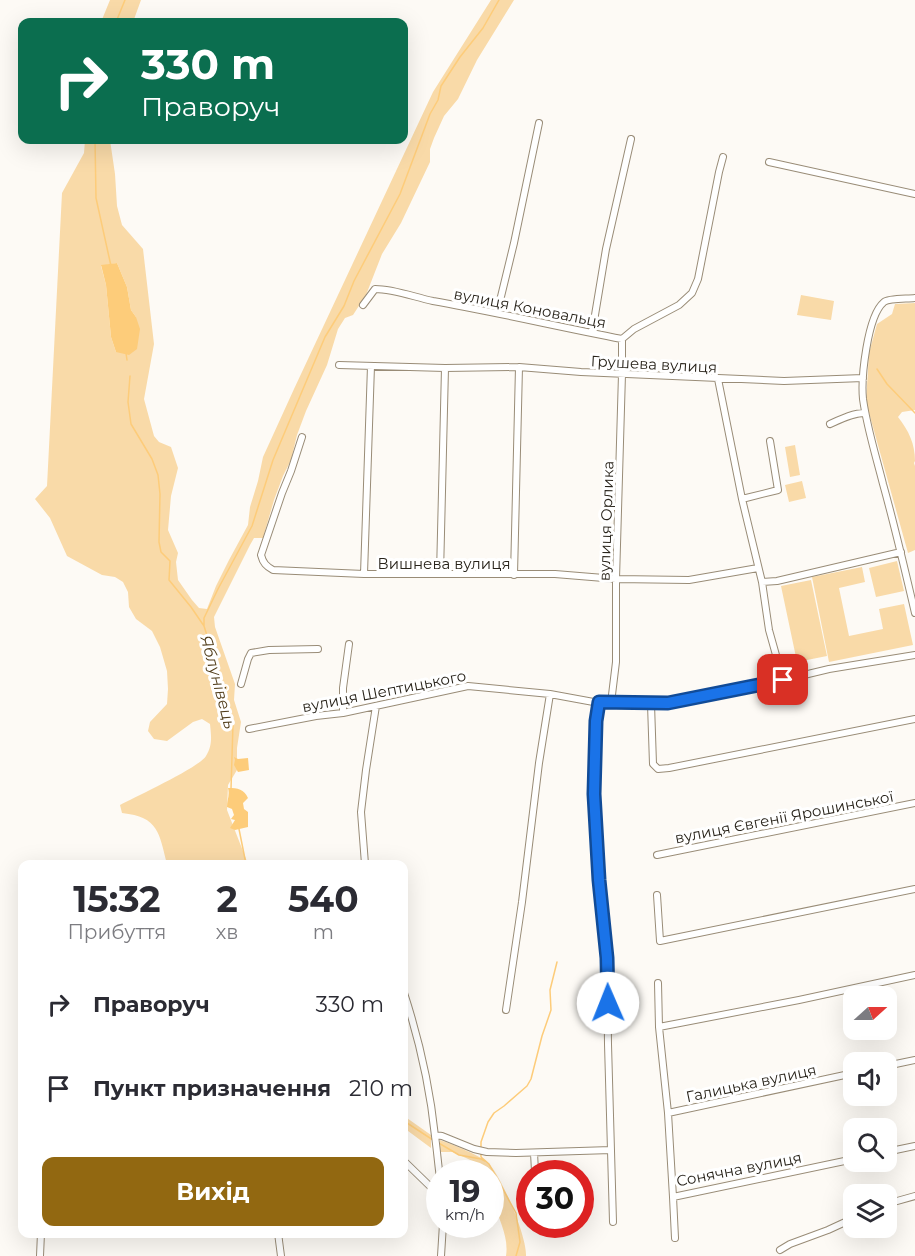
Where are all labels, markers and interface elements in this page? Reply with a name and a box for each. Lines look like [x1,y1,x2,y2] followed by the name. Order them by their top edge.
[141,38,275,90] text: 330 m
[42,42,120,120] icon: right
[141,90,280,123] text: Праворуч
[452,284,608,332] street label: вулиця Коновальця
[590,351,718,377] street label: Грушева вулиця
[594,461,618,581] street label: вулиця Орлика
[378,554,510,573] street label: Вишнева вулиця
[196,633,240,731] water label: Яблунівець
[757,654,808,705] pin
[766,663,799,696] icon: arrive
[300,666,468,716] street label: вулиця Шептицького
[673,786,895,848] street label: вулиця Євгенії Ярошинської
[73,877,161,921] text: 15:32
[217,877,238,921] text: 2
[288,877,359,921] text: 540
[67,920,166,944] text: Прибуття
[216,920,239,944] text: хв
[313,920,334,944] text: m
[576,971,640,1035] position arrow
[843,986,897,1040] north arrow
[843,986,897,1238] map controls
[42,988,75,1021] icon: right
[93,991,210,1018] text: Праворуч
[316,991,384,1018] text: 330 m
[843,1052,897,1106] button: sound
[684,1060,818,1106] street label: Галицька вулиця
[42,1072,75,1105] icon: arrive
[93,1075,331,1102] text: Пункт призначення
[349,1075,413,1102] text: 210 m
[843,1118,897,1172] button: search
[675,1148,803,1190] street label: Сонячна вулиця
[42,1157,384,1226] button: Вихід
[516,1160,594,1238] speed limit sign: 30
[450,1173,480,1210] text: 19
[843,1184,897,1238] button: layers
[445,1205,485,1224] text: km/h

